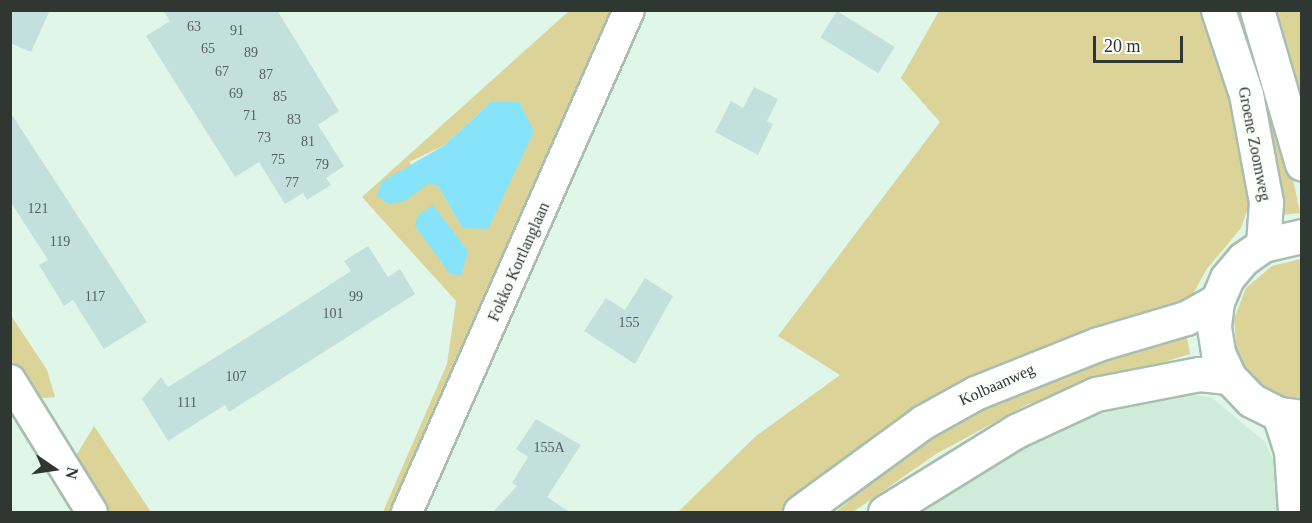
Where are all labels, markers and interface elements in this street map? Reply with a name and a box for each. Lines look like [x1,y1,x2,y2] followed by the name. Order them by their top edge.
[187,19,201,35] house number: 63
[230,23,244,39] house number: 91
[1096,24,1186,62] scale bar
[1104,36,1141,56] text: 20 m
[201,41,215,57] house number: 65
[244,45,258,61] house number: 89
[215,64,229,80] house number: 67
[259,67,273,83] house number: 87
[1234,85,1274,203] street label: Groene Zoomweg
[229,86,243,102] house number: 69
[273,89,287,105] house number: 85
[243,108,257,124] house number: 71
[287,112,301,128] house number: 83
[257,130,271,146] house number: 73
[301,134,315,150] house number: 81
[271,152,285,168] house number: 75
[315,157,329,173] house number: 79
[285,175,299,191] house number: 77
[484,199,554,325] street label: Fokko Kortlanglaan
[28,201,48,217] house number: 121
[50,234,70,250] house number: 119
[85,289,105,305] house number: 117
[349,289,363,305] house number: 99
[322,306,344,322] house number: 101
[618,315,640,331] house number: 155
[956,360,1038,410] street label: Kolbaanweg
[226,369,246,385] house number: 107
[177,395,197,411] house number: 111
[24,439,84,499] north arrow
[533,440,565,456] house number: 155A
[62,466,82,481] text: N

